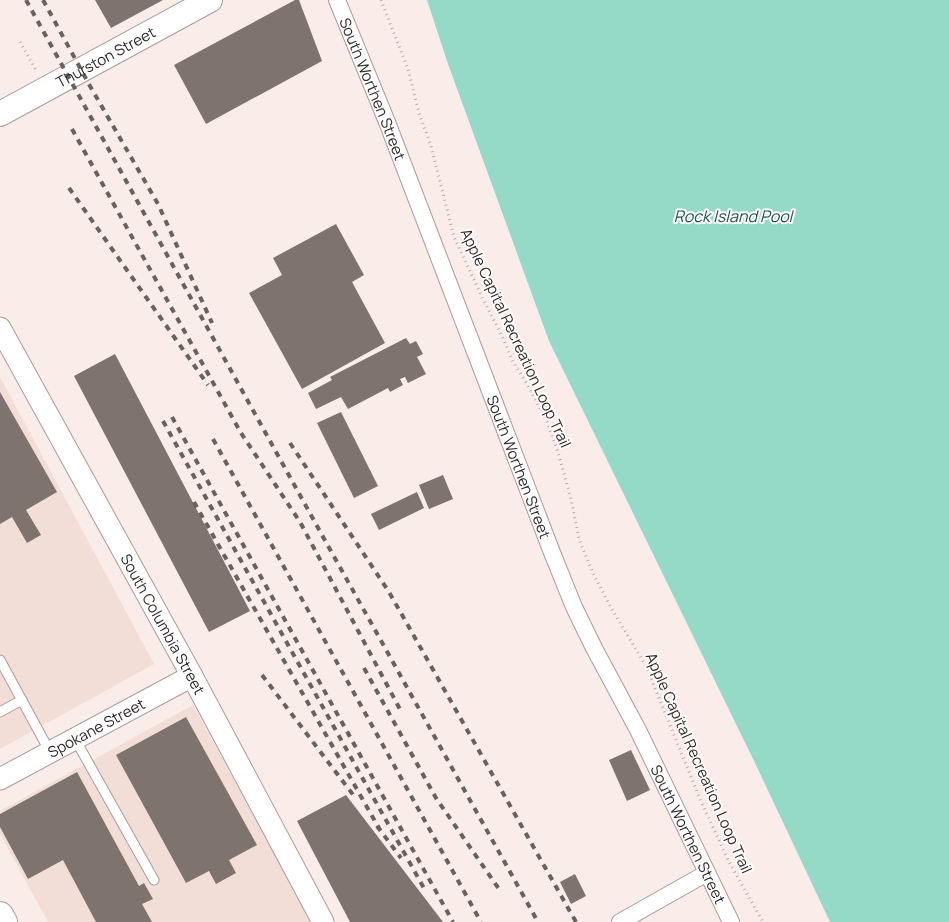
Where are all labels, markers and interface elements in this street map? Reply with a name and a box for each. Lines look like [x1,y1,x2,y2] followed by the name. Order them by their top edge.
[335,15,411,163] street label: South Worthen Street
[52,21,159,92] street label: Thurston Street
[674,205,795,227] water label: Rock Island Pool
[456,225,576,451] street label: Apple Capital Recreation Loop Trail
[482,392,556,541] street label: South Worthen Street
[116,550,210,698] street label: South Columbia Street
[641,649,757,877] street label: Apple Capital Recreation Loop Trail
[44,693,148,762] street label: Spokane Street
[646,761,731,907] street label: South Worthen Street

